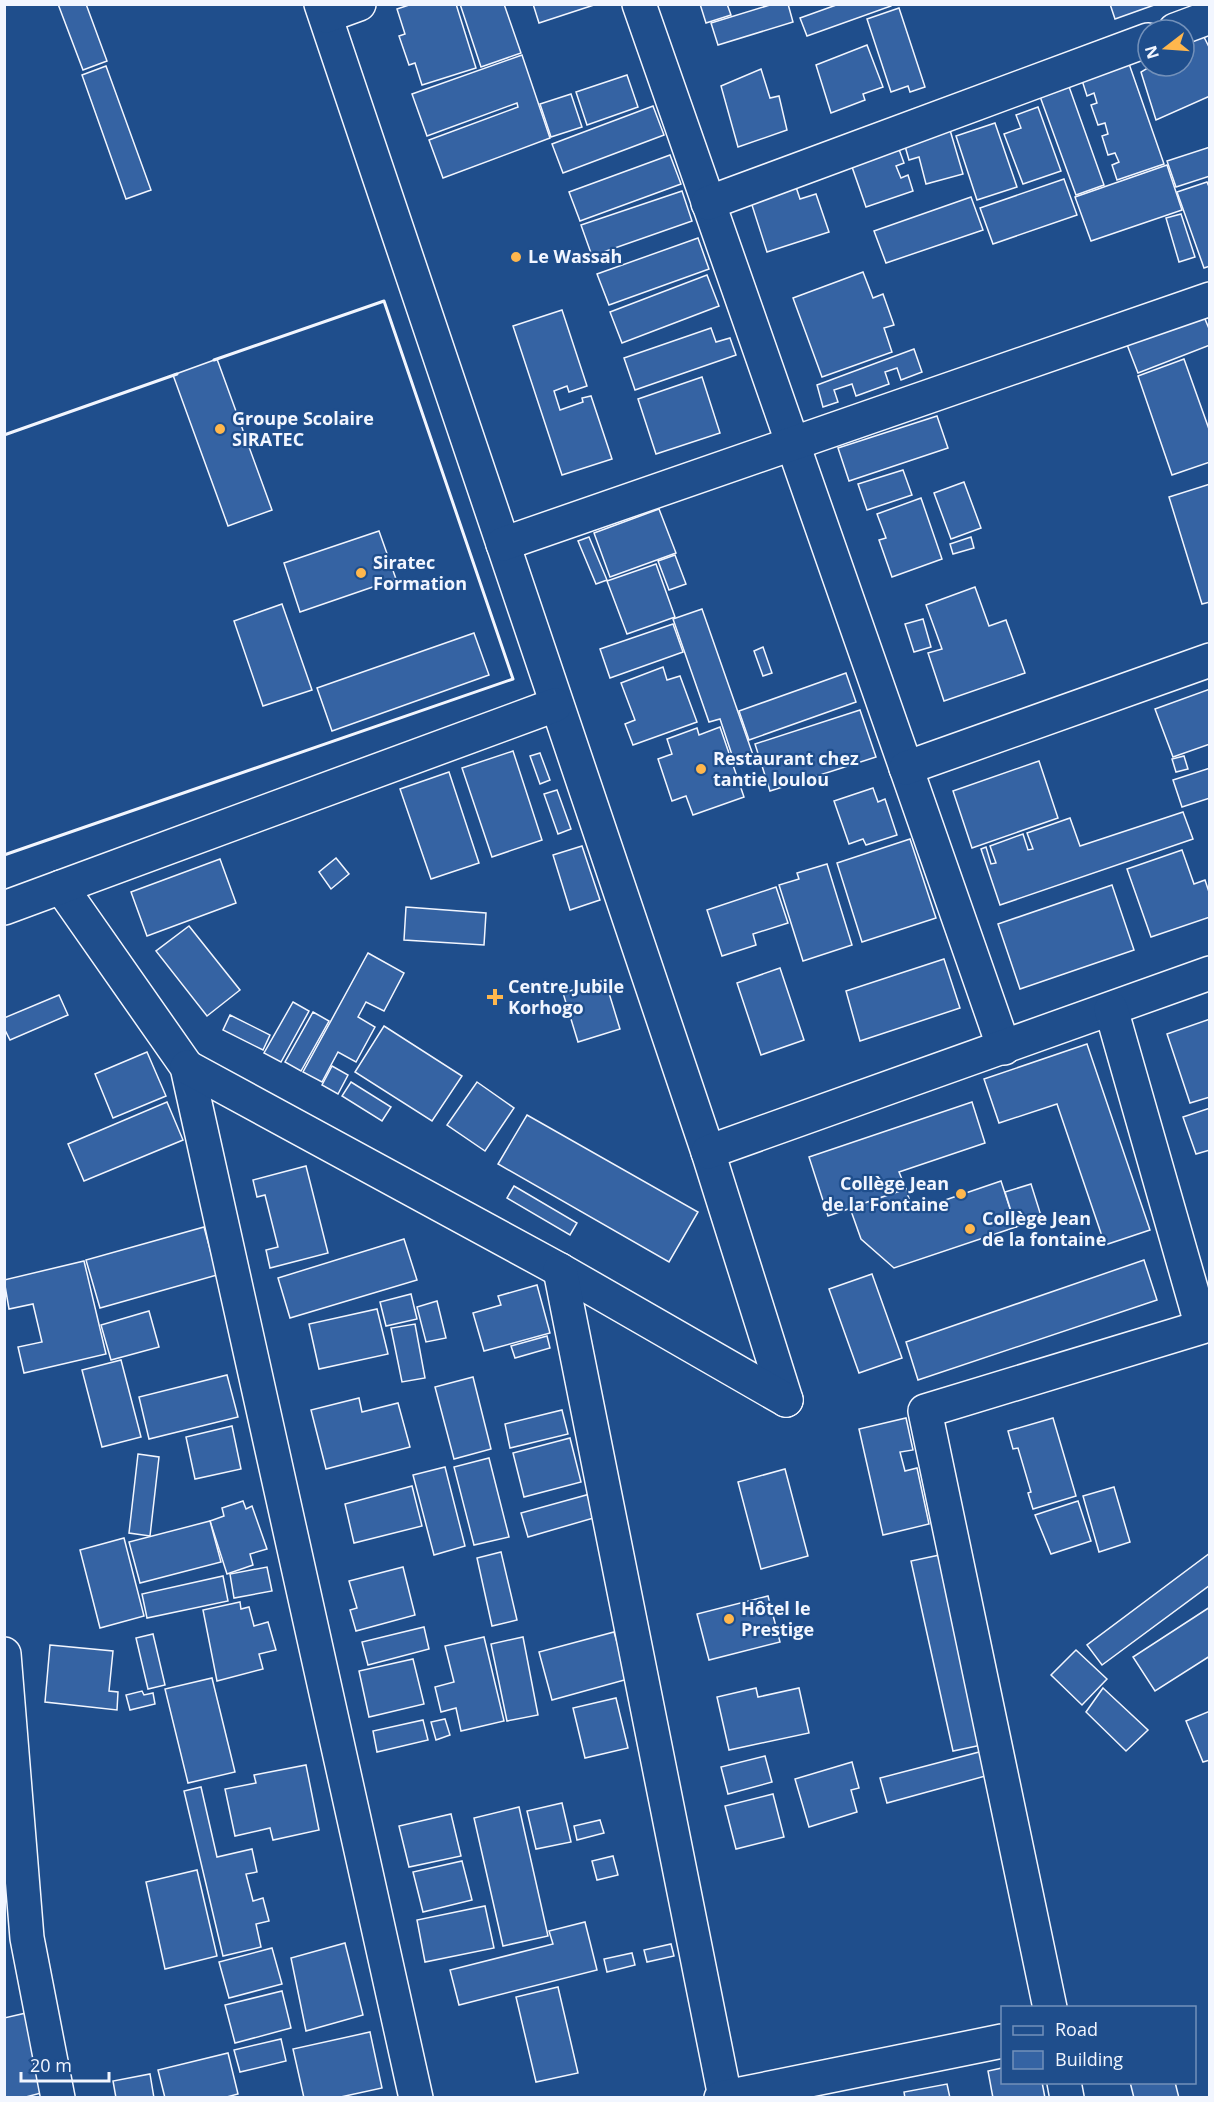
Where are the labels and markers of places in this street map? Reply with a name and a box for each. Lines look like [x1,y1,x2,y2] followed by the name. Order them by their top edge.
[528,244,622,268] place label: Le Wassah
[509,250,523,264] marker: Le Wassah
[232,406,374,451] place label: Groupe Scolaire SIRATEC
[213,422,227,436] marker: Groupe Scolaire SIRATEC
[373,550,467,595] place label: Siratec Formation
[354,566,368,580] marker: Siratec Formation
[713,746,859,791] place label: Restaurant chez tantie loulou
[694,762,708,776] marker: Restaurant chez tantie loulou
[508,974,624,1019] place label: Centre Jubile Korhogo
[486,988,504,1006] marker: Centre Jubile Korhogo
[822,1171,949,1216] place label: Collège Jean de la Fontaine
[954,1187,968,1201] marker: Collège Jean de la Fontaine
[982,1206,1106,1251] place label: Collège Jean de la fontaine
[963,1222,977,1236] marker: Collège Jean de la fontaine
[741,1596,814,1641] place label: Hôtel le Prestige
[722,1612,736,1626] marker: Hôtel le Prestige

